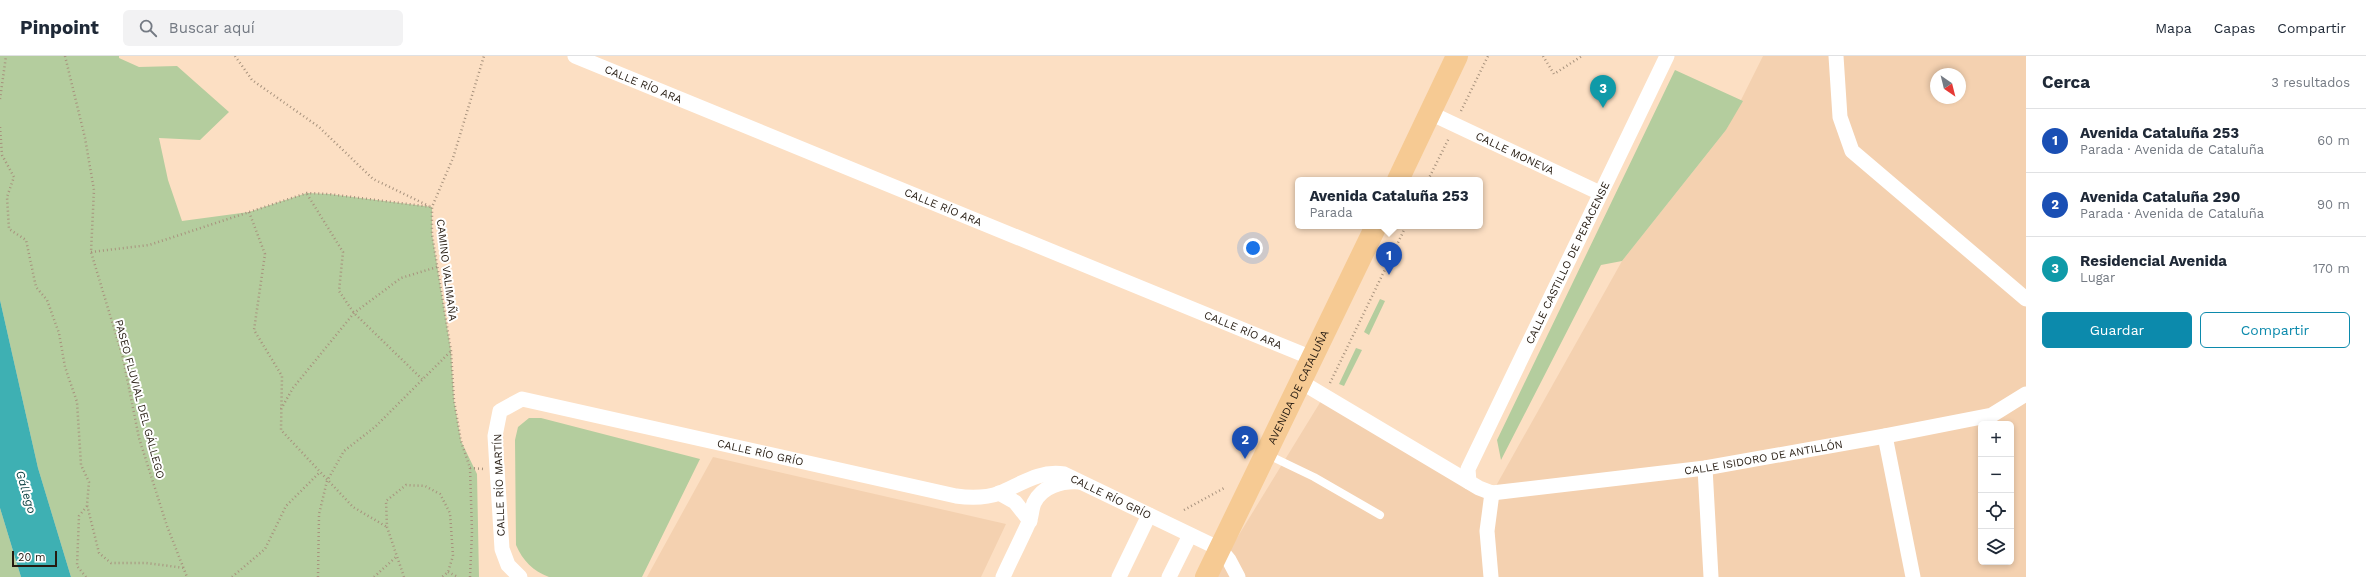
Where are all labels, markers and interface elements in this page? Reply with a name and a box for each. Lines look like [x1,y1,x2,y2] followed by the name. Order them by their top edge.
[123,10,403,46] search box
[20,16,99,39] text: Pinpoint
[137,17,159,39] icon: search
[169,19,255,37] text: Buscar aquí
[2155,20,2192,36] text: Mapa
[2214,20,2255,36] text: Capas
[2277,20,2346,36] text: Compartir
[603,63,684,106] street label: CALLE RÍO ARA
[1930,68,1966,104] north arrow
[2042,72,2090,92] text: Cerca
[1590,75,1616,108] pin: 3
[2271,75,2350,90] text: 3 resultados
[2080,124,2239,142] text: Avenida Cataluña 253
[1474,129,1556,178] street label: CALLE MONEVA
[2052,133,2058,148] text: 1
[2317,133,2350,148] text: 60 m
[2080,142,2264,157] text: Parada · Avenida de Cataluña
[1295,177,1483,229] popup
[1523,180,1612,346] street label: CALLE CASTILLO DE PERACENSE
[902,186,984,229] street label: CALLE RÍO ARA
[1309,187,1469,205] text: Avenida Cataluña 253
[2080,188,2240,206] text: Avenida Cataluña 290
[2051,197,2059,212] text: 2
[2317,197,2350,212] text: 90 m
[1309,205,1353,220] text: Parada
[2080,206,2264,221] text: Parada · Avenida de Cataluña
[434,218,459,322] street label: CAMINO VALIMAÑA
[1243,238,1263,258] your location
[1376,242,1402,275] pin: 1
[2080,252,2227,270] text: Residencial Avenida
[2051,261,2059,276] text: 3
[2313,261,2350,276] text: 170 m
[2080,270,2115,285] text: Lugar
[1202,309,1284,352] street label: CALLE RÍO ARA
[2042,312,2192,348] button: Guardar
[2200,312,2350,348] button: Compartir
[112,318,168,480] street label: PASEO FLUVIAL DEL GÁLLEGO
[1265,328,1332,447] street label: AVENIDA DE CATALUÑA
[1978,421,2014,565] map controls
[1978,421,2014,457] button: +
[1232,426,1258,459] pin: 2
[490,433,508,537] street label: CALLE RÍO MARTÍN
[716,437,805,469] street label: CALLE RÍO GRÍO
[1684,438,1844,477] street label: CALLE ISIDORO DE ANTILLÓN
[1978,457,2014,493] button: −
[13,469,39,515] water label: Gállego
[1068,472,1153,522] street label: CALLE RÍO GRÍO
[1978,493,2014,529] button: locate
[1978,529,2014,565] button: layers
[12,549,57,568] scale bar
[18,551,46,564] text: 20 m

